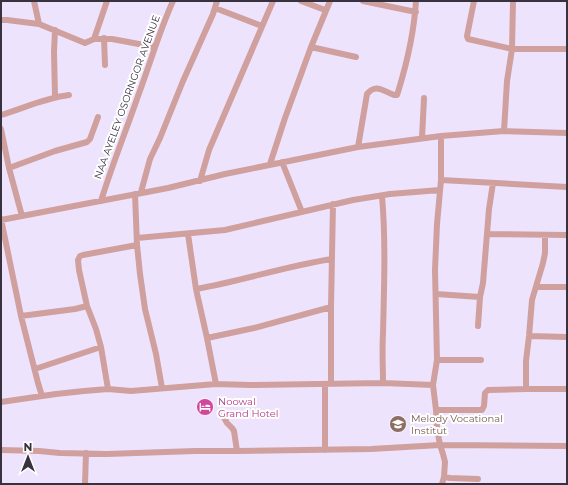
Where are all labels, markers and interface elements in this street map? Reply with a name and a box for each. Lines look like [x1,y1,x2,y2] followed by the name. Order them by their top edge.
[91,13,163,181] street label: NAA AYELEY OSORNGOR AVENUE
[218,395,278,420] place label: Noowal Grand Hotel
[195,397,215,417] hotel icon: Noowal Grand Hotel
[411,412,503,437] place label: Melody Vocational Institut
[388,414,408,434] school or university icon: Melody Vocational Institut
[8,437,48,477] north arrow
[24,440,32,454] text: N

